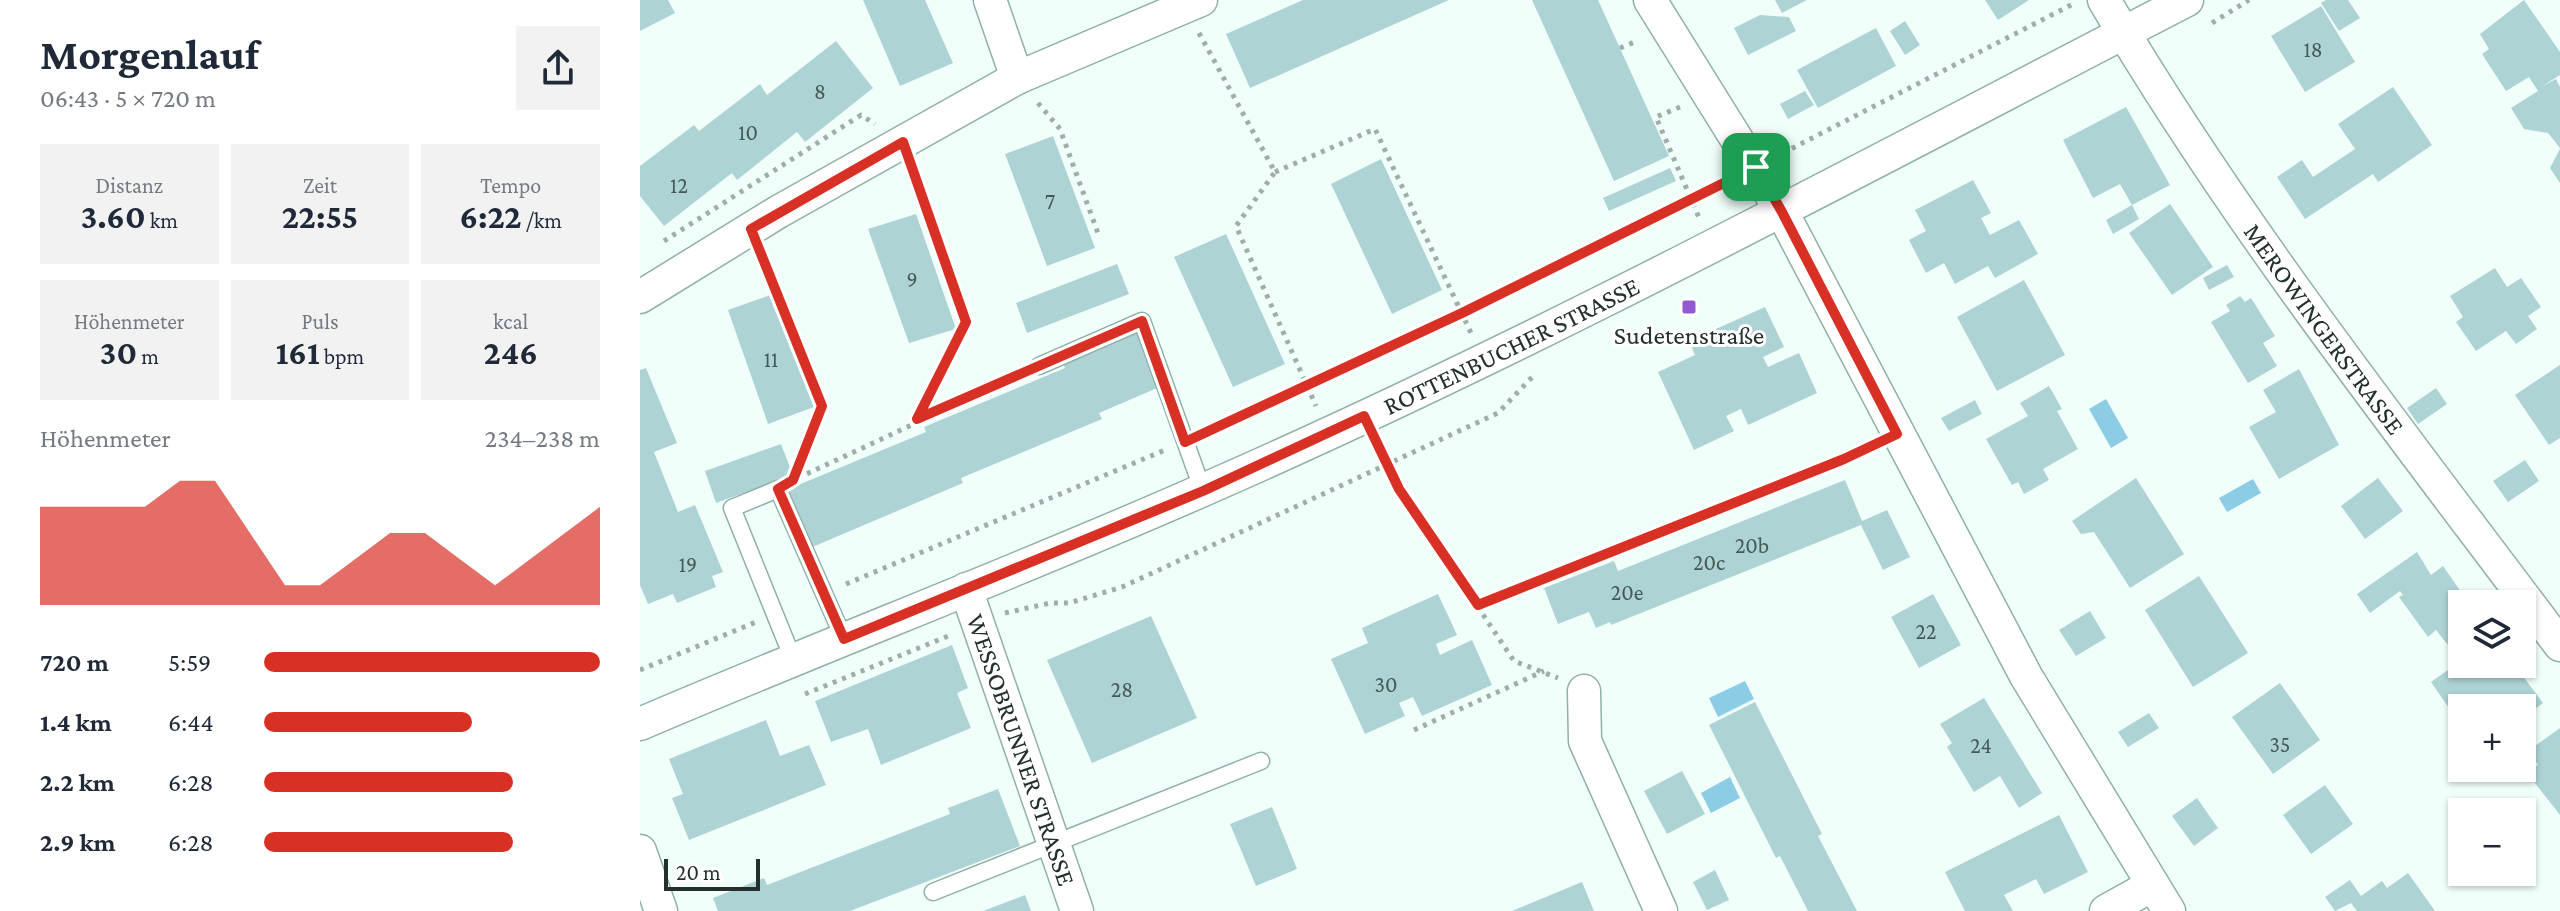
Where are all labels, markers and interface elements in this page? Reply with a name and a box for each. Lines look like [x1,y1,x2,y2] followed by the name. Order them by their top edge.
[516,26,600,110] button: share
[40,30,259,78] text: Morgenlauf
[2303,37,2323,62] house number: 18
[814,79,826,104] house number: 8
[40,84,216,113] text: 06:43 · 5 × 720 m
[738,120,758,145] house number: 10
[1722,133,1790,201] pin
[1734,145,1778,189] icon: arrive
[96,173,163,198] text: Distanz
[303,173,337,198] text: Zeit
[480,173,541,198] text: Tempo
[670,173,688,198] house number: 12
[1045,189,1055,214] house number: 7
[81,198,146,235] text: 3.60
[282,198,358,235] text: 22:55
[459,198,522,235] text: 6:22
[146,208,178,233] text: km
[522,208,562,233] text: /km
[2238,218,2410,440] street label: MEROWINGERSTRASSE
[906,267,918,292] house number: 9
[1379,272,1644,421] street label: ROTTENBUCHER STRASSE
[1680,298,1698,316] marker: Sudetenstraße
[74,309,185,334] text: Höhenmeter
[301,309,339,334] text: Puls
[493,309,528,334] text: kcal
[1614,321,1764,350] place label: Sudetenstraße
[100,334,137,371] text: 30
[276,334,320,371] text: 161
[484,334,538,371] text: 246
[137,344,159,369] text: m
[320,344,364,369] text: bpm
[764,347,778,372] house number: 11
[40,424,171,453] text: Höhenmeter
[485,424,600,453] text: 234–238 m
[1735,533,1769,558] house number: 20b
[1693,550,1725,575] house number: 20c
[679,552,697,577] house number: 19
[1611,580,1643,605] house number: 20e
[2448,590,2536,886] map controls
[2448,590,2536,678] button: layers
[961,610,1081,890] street label: WESSOBRUNNER STRASSE
[1916,619,1936,644] house number: 22
[40,648,109,677] text: 720 m
[168,648,211,677] text: 5:59
[1375,672,1397,697] house number: 30
[1111,677,1133,702] house number: 28
[2448,694,2536,782] button: +
[40,708,112,737] text: 1.4 km
[168,708,214,737] text: 6:44
[2270,732,2290,757] house number: 35
[1970,733,1992,758] house number: 24
[40,768,115,797] text: 2.2 km
[168,768,214,797] text: 6:28
[2448,798,2536,886] button: −
[40,828,116,857] text: 2.9 km
[168,828,214,857] text: 6:28
[664,855,760,891] scale bar
[676,860,721,885] text: 20 m

